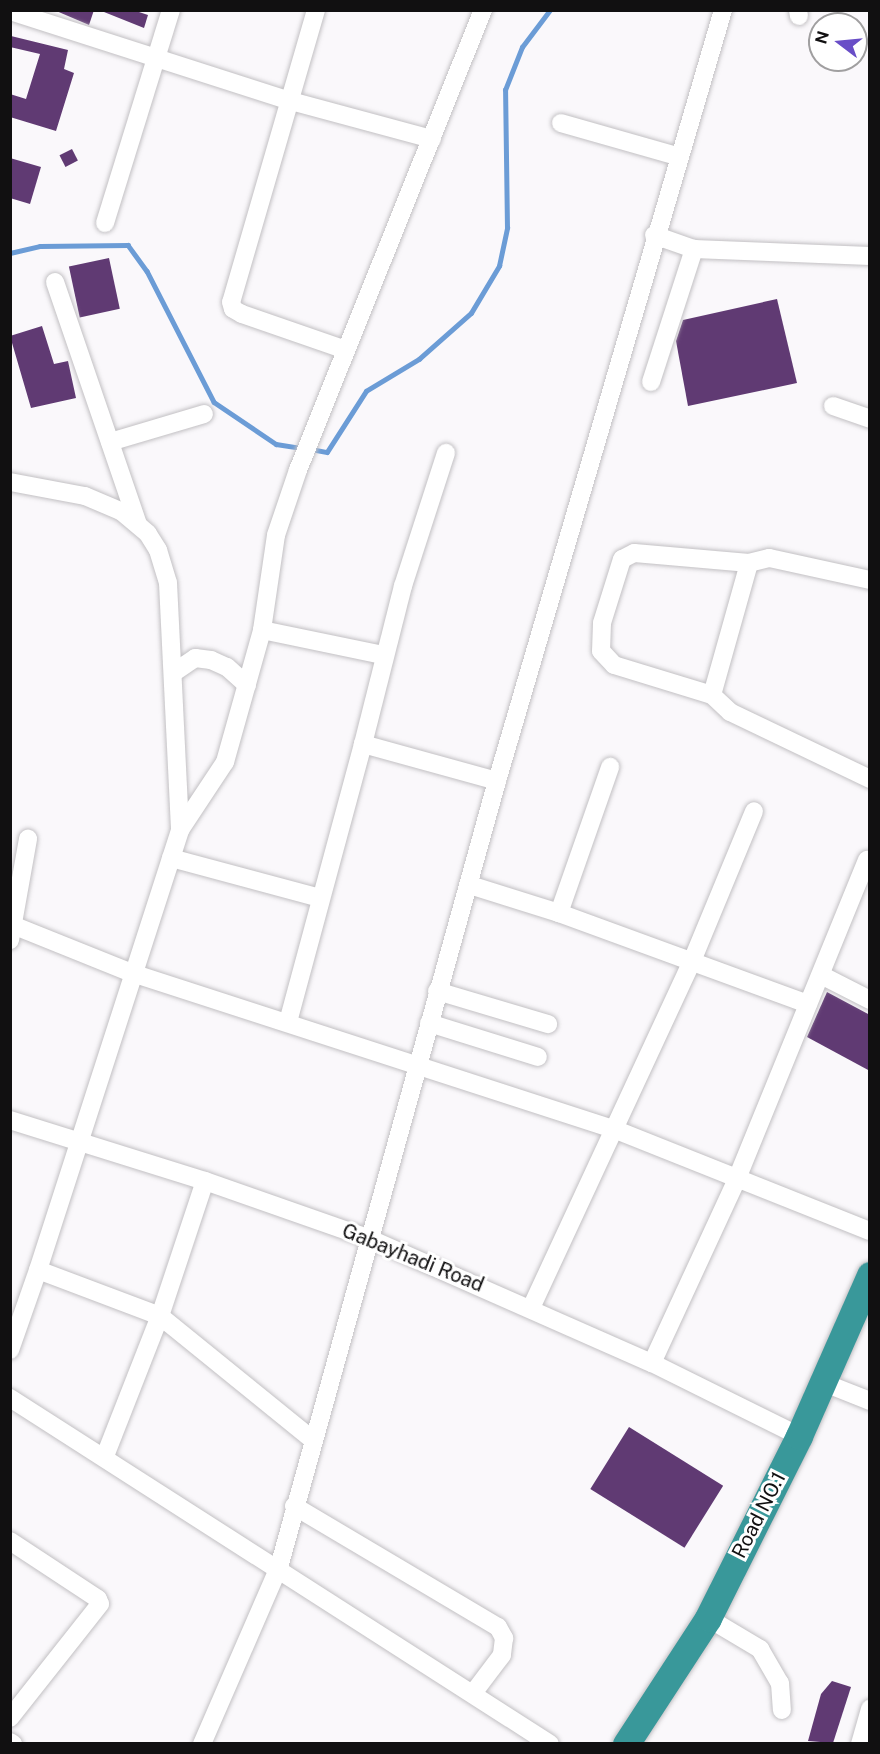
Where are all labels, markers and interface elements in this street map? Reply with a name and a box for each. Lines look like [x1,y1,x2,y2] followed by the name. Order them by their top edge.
[808,12,868,72] north arrow
[811,29,833,46] text: N
[339,1219,487,1297] street label: Gabayhadi Road
[727,1468,791,1562] street label: Road NO.1

